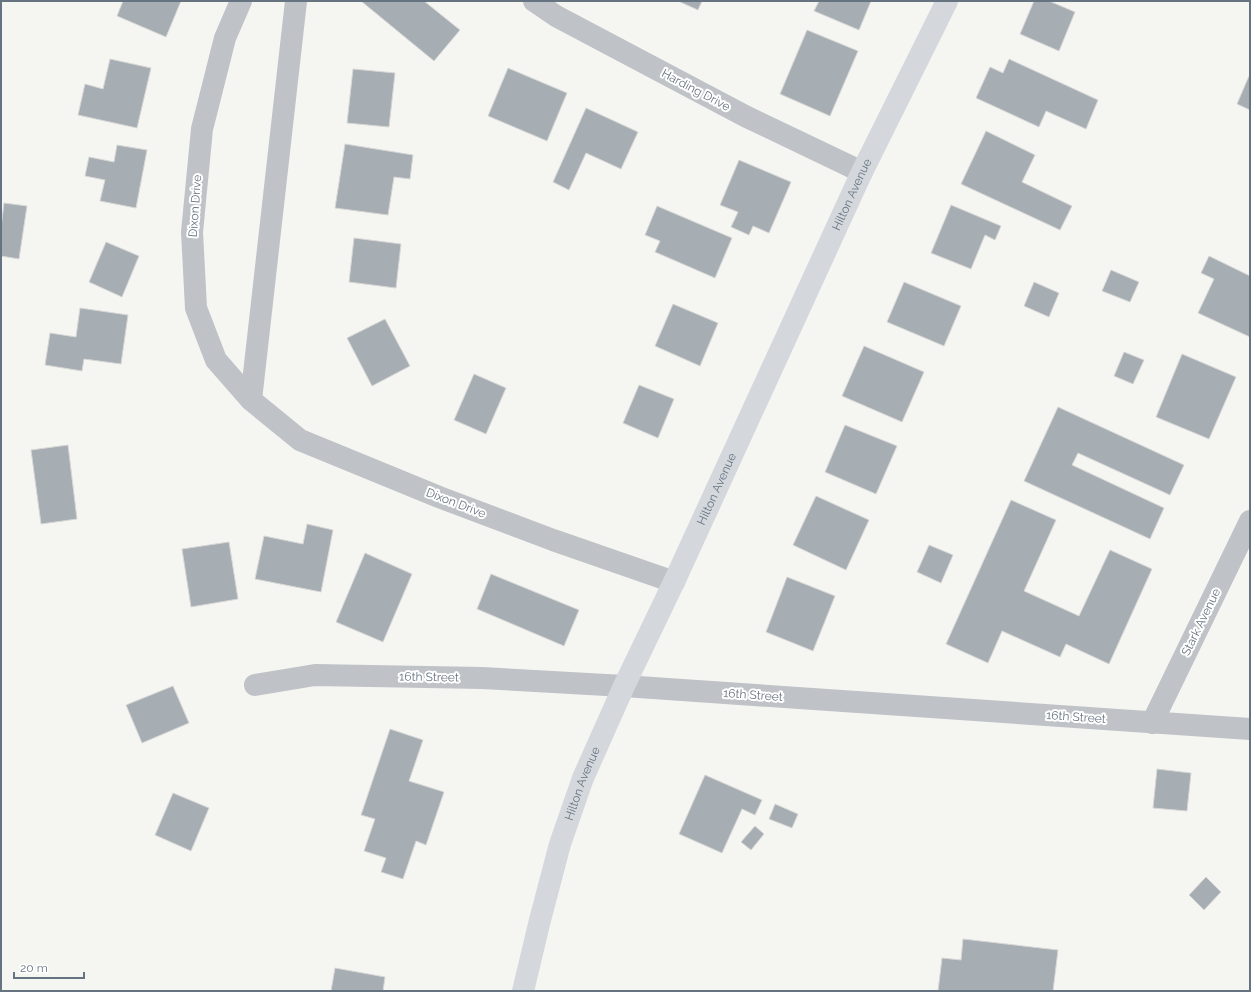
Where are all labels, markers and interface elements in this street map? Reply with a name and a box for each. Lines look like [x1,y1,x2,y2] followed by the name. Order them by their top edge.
[659,66,733,114] street label: Harding Drive
[829,156,875,233] street label: Hilton Avenue
[186,174,204,238] street label: Dixon Drive
[694,451,739,527] street label: Hilton Avenue
[424,485,488,521] street label: Dixon Drive
[1179,586,1223,658] street label: Stark Avenue
[399,669,459,685] street label: 16th Street
[723,686,783,704] street label: 16th Street
[1046,708,1106,726] street label: 16th Street
[562,745,603,822] street label: Hilton Avenue
[14,954,84,980] scale bar
[20,961,48,975] text: 20 m

